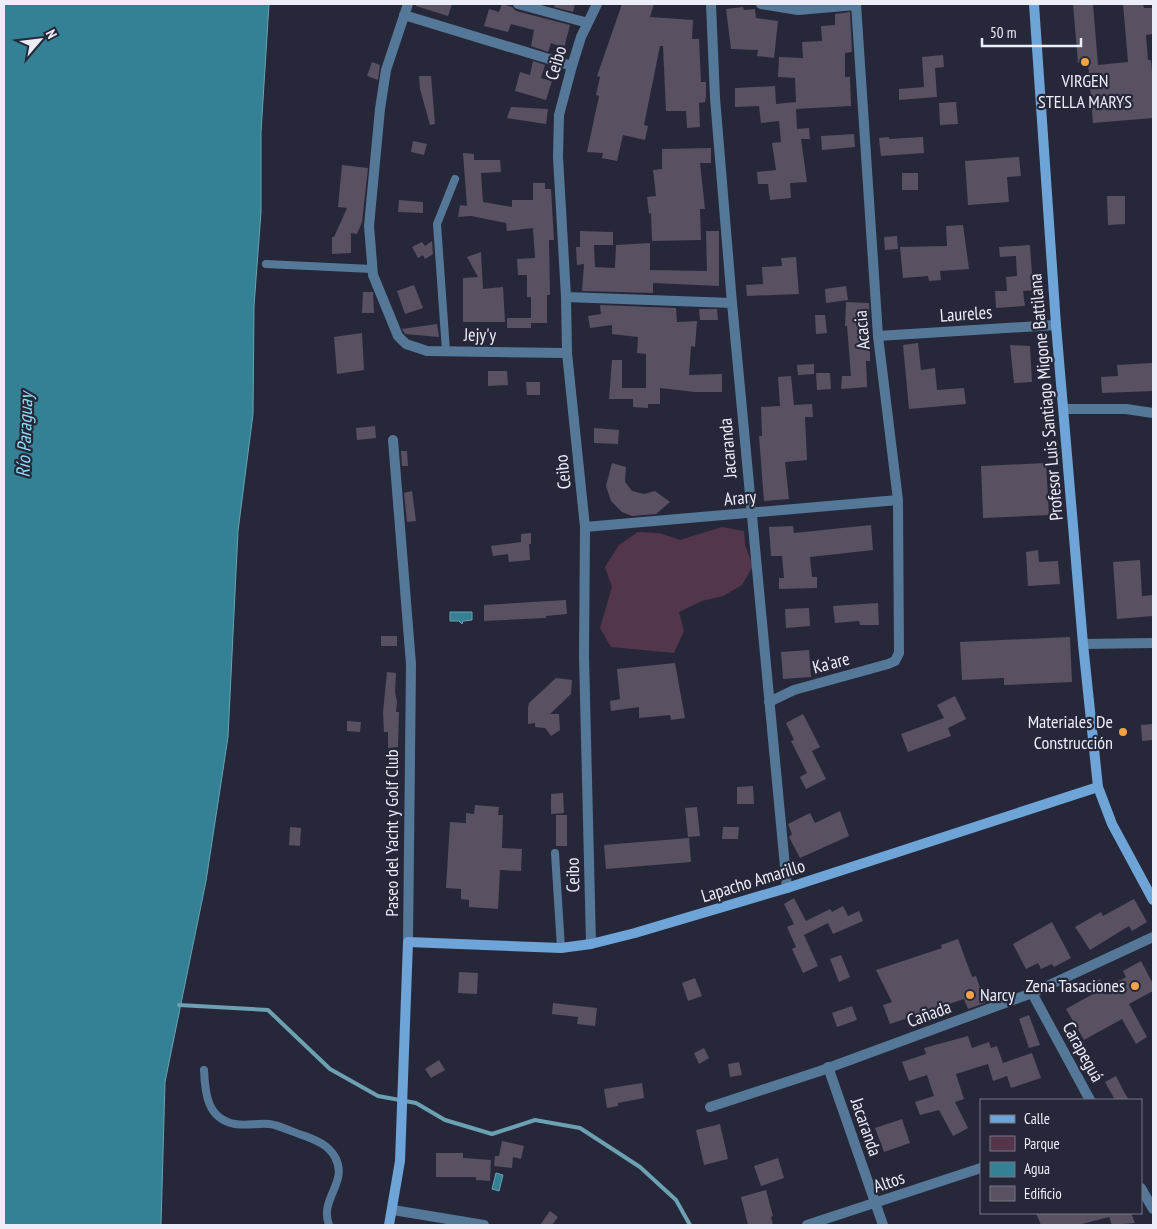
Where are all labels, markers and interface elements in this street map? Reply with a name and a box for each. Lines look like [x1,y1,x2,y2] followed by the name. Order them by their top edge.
[15,15,65,65] north arrow
[982,15,1081,47] scale bar
[990,23,1016,42] text: 50 m
[42,26,61,41] text: N
[540,43,571,83] street label: Ceibo
[1079,56,1091,68] marker: VIRGEN STELLA MARYS
[1038,69,1132,113] place label: VIRGEN STELLA MARYS
[1023,273,1068,521] street label: Profesor Luis Santiago Migone Battilana
[939,300,993,327] street label: Laureles
[848,309,875,351] street label: Acacia
[463,323,497,346] street label: Jejy'y
[11,389,38,478] water label: Río Paraguay
[713,417,742,480] street label: Jacaranda
[549,453,576,490] street label: Ceibo
[723,485,757,510] street label: Arary
[810,647,852,678] street label: Ka'are
[1028,710,1113,754] place label: Materiales De Construcción
[1117,726,1129,738] marker: Materiales De Construcción
[380,749,403,917] street label: Paseo del Yacht y Golf Club
[698,854,808,907] street label: Lapacho Amarillo
[561,857,584,893] street label: Ceibo
[1025,974,1125,997] place label: Zena Tasaciones
[1129,980,1141,992] marker: Zena Tasaciones
[980,983,1015,1006] place label: Narcy
[964,989,976,1001] marker: Narcy
[904,995,954,1032] street label: Cañada
[1058,1018,1109,1086] street label: Carapeguá
[845,1094,887,1159] street label: Jacaranda
[980,1099,1142,1214] legend
[1024,1109,1050,1128] text: Calle
[1024,1134,1060,1153] text: Parque
[1024,1159,1050,1178] text: Agua
[870,1166,907,1198] street label: Altos
[1024,1184,1062,1203] text: Edificio

